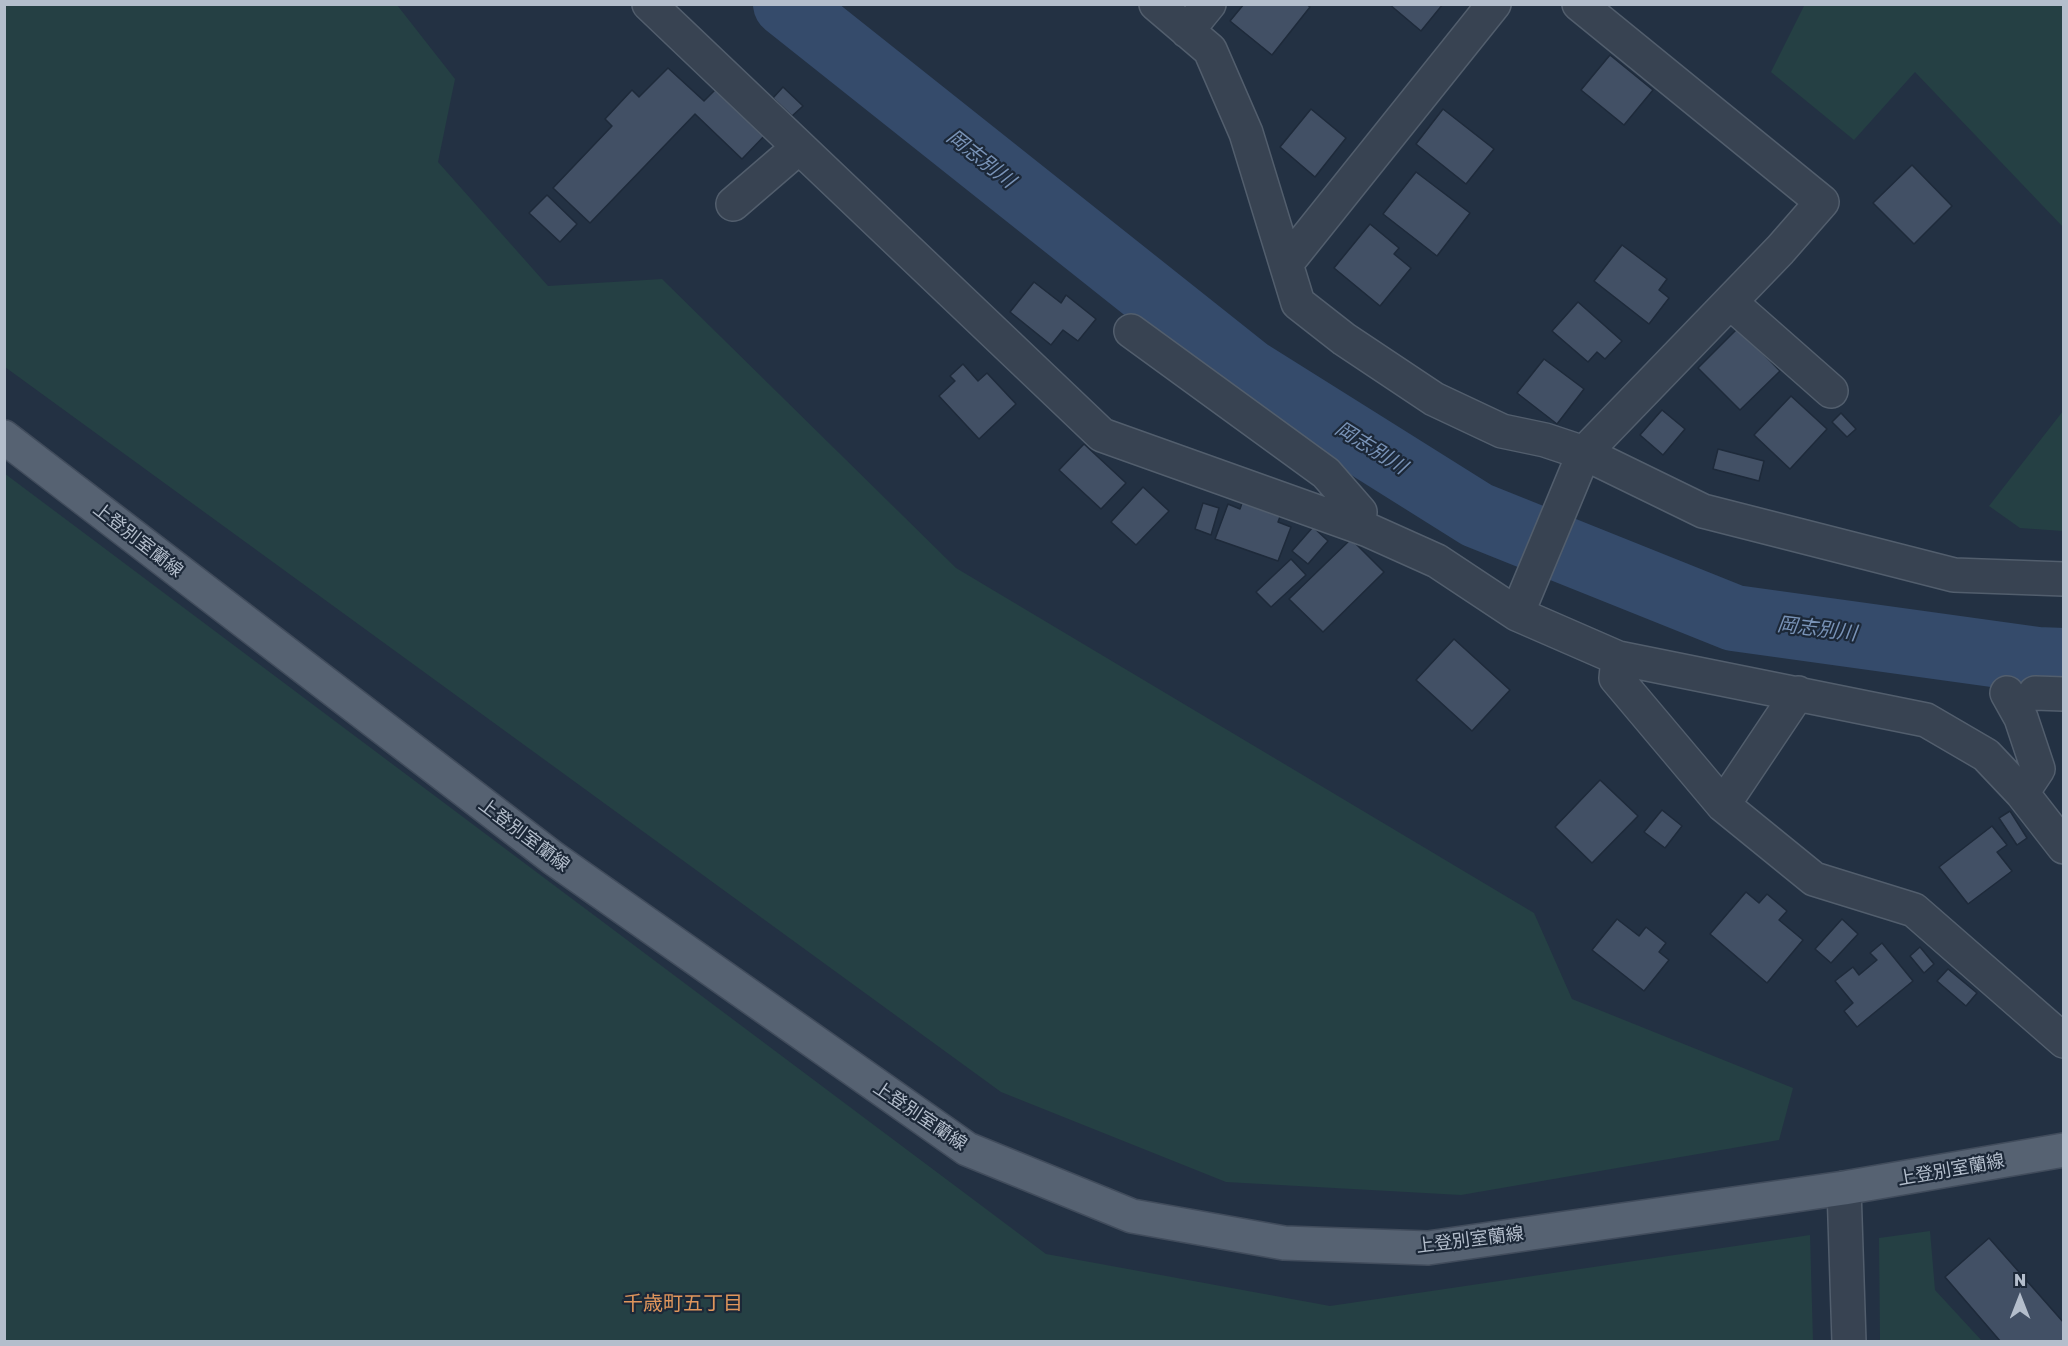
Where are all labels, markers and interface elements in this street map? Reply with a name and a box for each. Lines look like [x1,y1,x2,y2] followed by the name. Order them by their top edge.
[942,125,1020,193] water label: 岡志別川
[1331,417,1411,479] water label: 岡志別川
[89,498,187,582] street label: 上登別室蘭線
[1776,612,1858,646] water label: 岡志別川
[474,794,574,876] street label: 上登別室蘭線
[869,1077,971,1155] street label: 上登別室蘭線
[1896,1150,2006,1190] street label: 上登別室蘭線
[1415,1223,1525,1257] street label: 上登別室蘭線
[1990,1268,2050,1328] north arrow
[2014,1270,2026,1290] text: N
[623,1292,743,1316] district label: 千歳町五丁目

